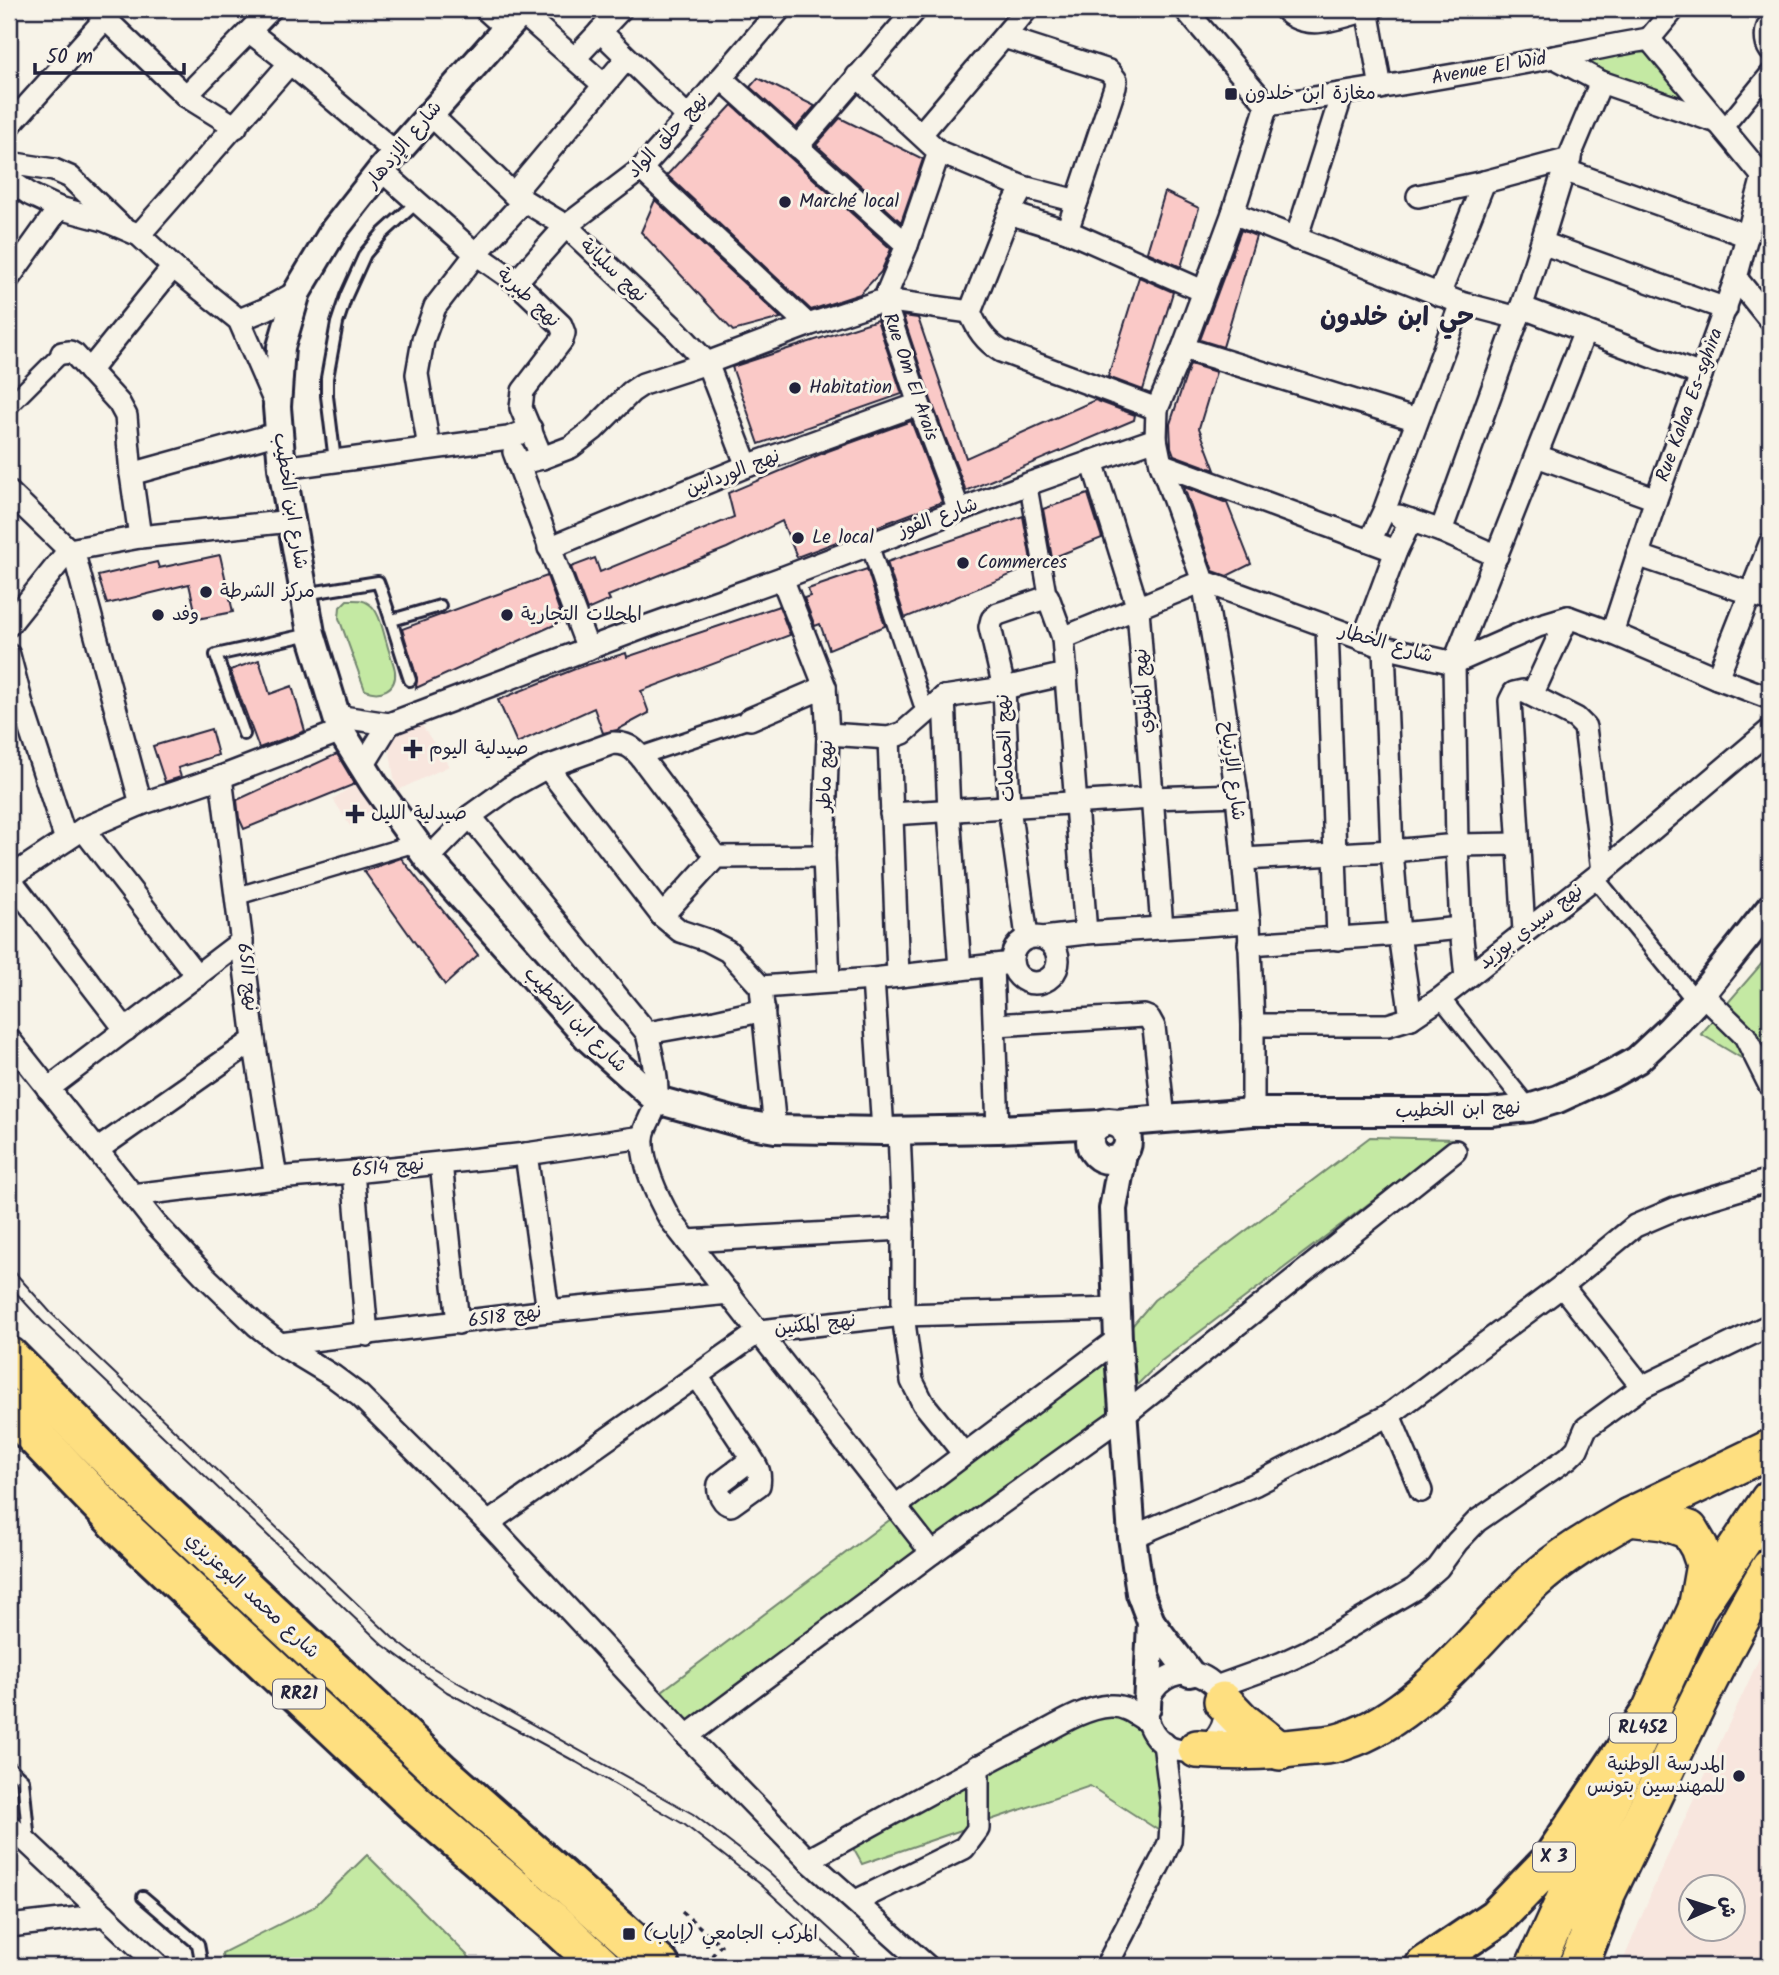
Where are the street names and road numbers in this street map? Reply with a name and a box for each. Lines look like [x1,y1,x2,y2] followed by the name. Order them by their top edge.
[1429,44,1549,94] street label: Avenue El Wid
[620,86,716,186] street label: نهج حلق الواد
[357,94,450,196] street label: شارع الإزدهار
[572,232,654,310] street label: نهج سليانة
[489,261,567,335] street label: نهج طبربة
[874,309,946,445] street label: Rue Om El Arais
[1648,324,1732,486] street label: Rue Kalaa Es-sghira
[264,430,316,572] street label: شارع ابن الخطيب
[681,441,785,505] street label: نهج الوردانين
[892,490,982,547] street label: شارع الفوز
[1334,616,1437,672] street label: شارع الخطار
[1126,647,1162,735] street label: نهج المتلوي
[988,693,1024,803] street label: نهج الحمامات
[1211,720,1253,822] street label: شارع الإرتياح
[810,739,842,815] street label: نهج ماطر
[1472,876,1590,978] street label: نهج سيدي بوزيد
[228,941,266,1013] street label: نهج 6511
[516,960,634,1080] street label: شارع ابن الخطيب
[1395,1093,1521,1127] street label: نهج ابن الخطيب
[350,1149,426,1187] street label: نهج 6514
[466,1297,544,1337] street label: نهج 6518
[773,1306,857,1344] street label: نهج المكنين
[178,1526,326,1666] street label: شارع محمد البوعزيزي
[273,1680,325,1708] road number: RR21
[1610,1714,1676,1742] road number: RL452
[1533,1842,1575,1871] road number: X 3

